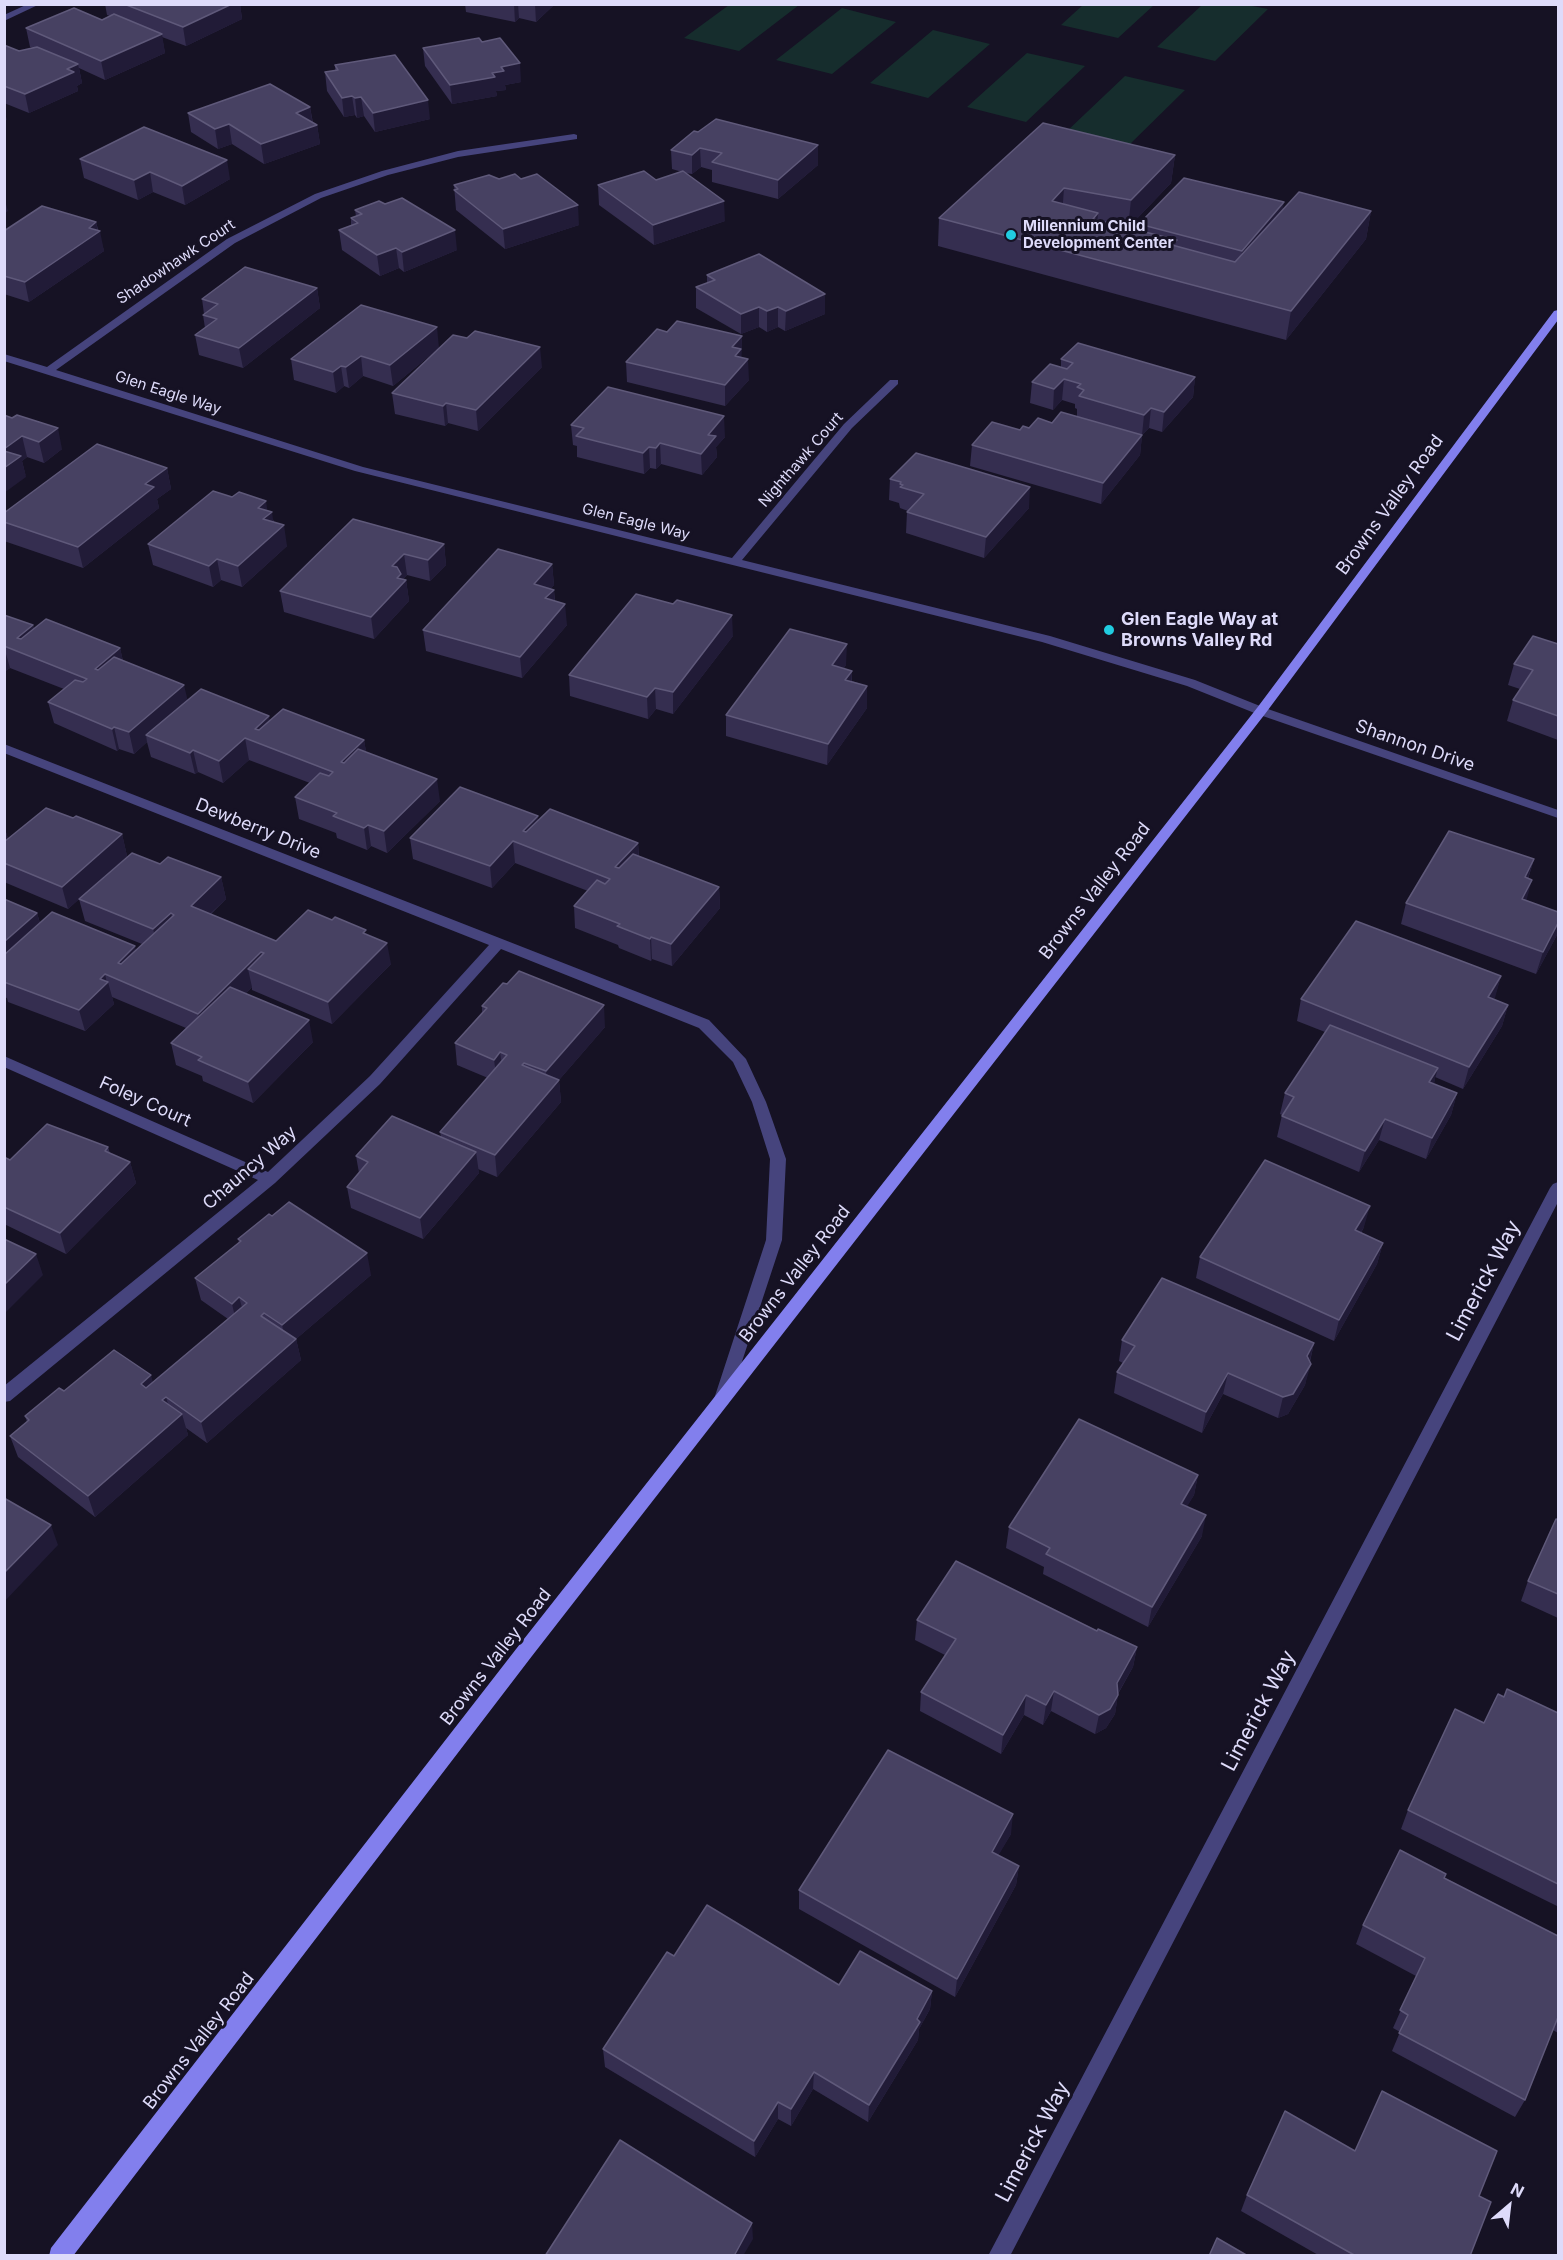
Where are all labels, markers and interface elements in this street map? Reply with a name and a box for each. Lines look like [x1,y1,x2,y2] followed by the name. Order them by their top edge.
[113,216,239,308] street label: Shadowhawk Court
[1023,217,1174,252] place label: Millennium Child Development Center
[1004,228,1018,242] marker: Millennium Child Development Center
[113,367,223,419] street label: Glen Eagle Way
[755,409,847,511] street label: Nighthawk Court
[1332,431,1448,579] street label: Browns Valley Road
[580,500,692,544] street label: Glen Eagle Way
[1121,609,1278,652] place label: Glen Eagle Way at Browns Valley Rd
[1102,623,1116,637] marker: Glen Eagle Way at Browns Valley Rd
[1353,715,1477,777] street label: Shannon Drive
[192,794,324,864] street label: Dewberry Drive
[1035,818,1155,964] street label: Browns Valley Road
[96,1072,194,1132] street label: Foley Court
[199,1121,301,1215] street label: Chauncy Way
[735,1201,855,1347] street label: Browns Valley Road
[1442,1216,1526,1346] street label: Limerick Way
[436,1584,556,1730] street label: Browns Valley Road
[1217,1646,1301,1776] street label: Limerick Way
[139,1968,259,2114] street label: Browns Valley Road
[991,2077,1075,2207] street label: Limerick Way
[1479,2176,1539,2236] north arrow
[1507,2178,1528,2202] text: N

